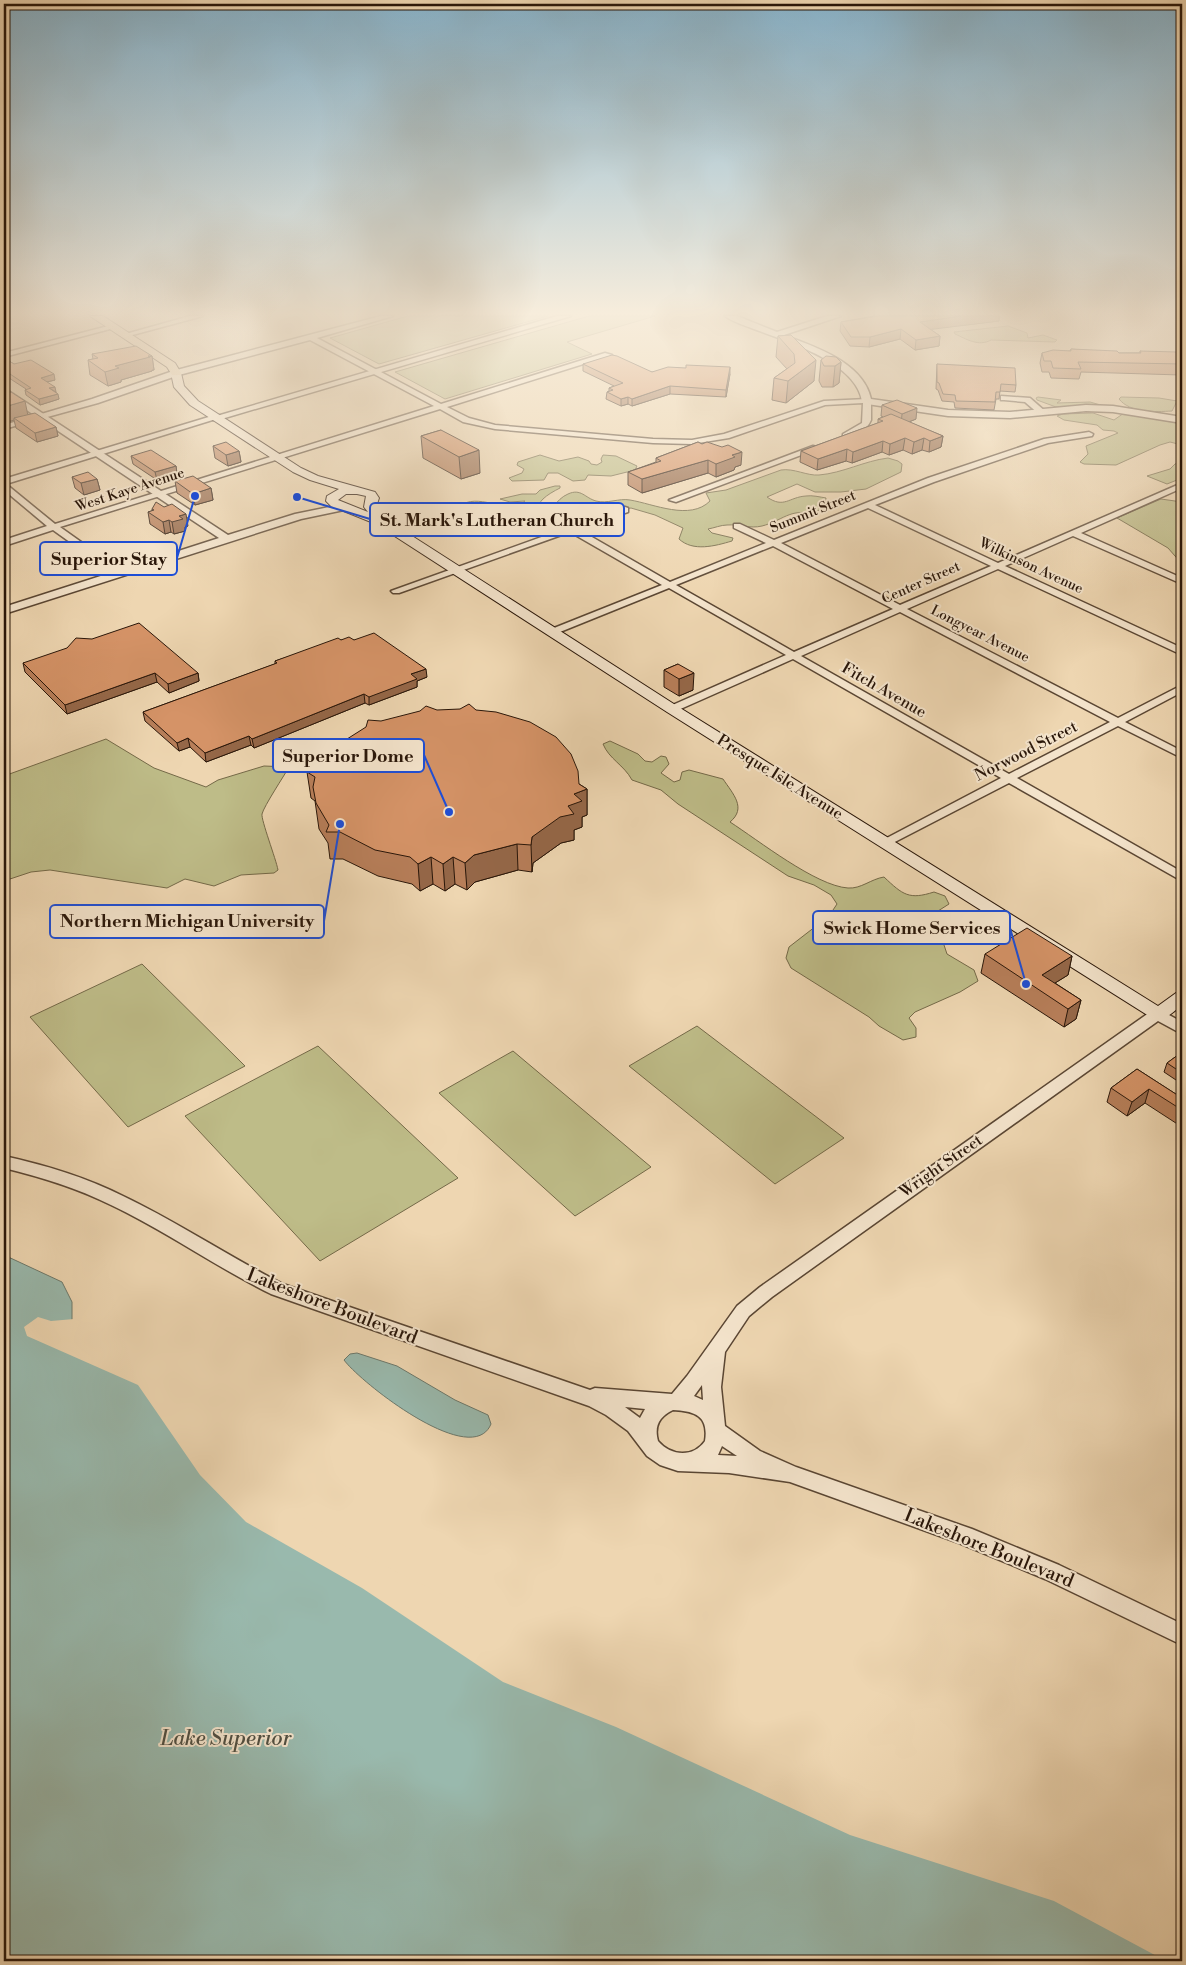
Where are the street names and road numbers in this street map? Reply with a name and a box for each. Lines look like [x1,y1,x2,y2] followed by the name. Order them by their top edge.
[72,464,187,516] street label: West Kaye Avenue
[767,487,859,537] street label: Summit Street
[975,534,1086,598] street label: Wilkinson Avenue
[879,558,963,608] street label: Center Street
[928,601,1032,667] street label: Longyear Avenue
[838,658,930,722] street label: Fitch Avenue
[971,716,1081,786] street label: Norwood Street
[713,730,847,824] street label: Presque Isle Avenue
[895,1130,987,1202] street label: Wright Street
[243,1262,421,1350] street label: Lakeshore Boulevard
[900,1503,1078,1593] street label: Lakeshore Boulevard

